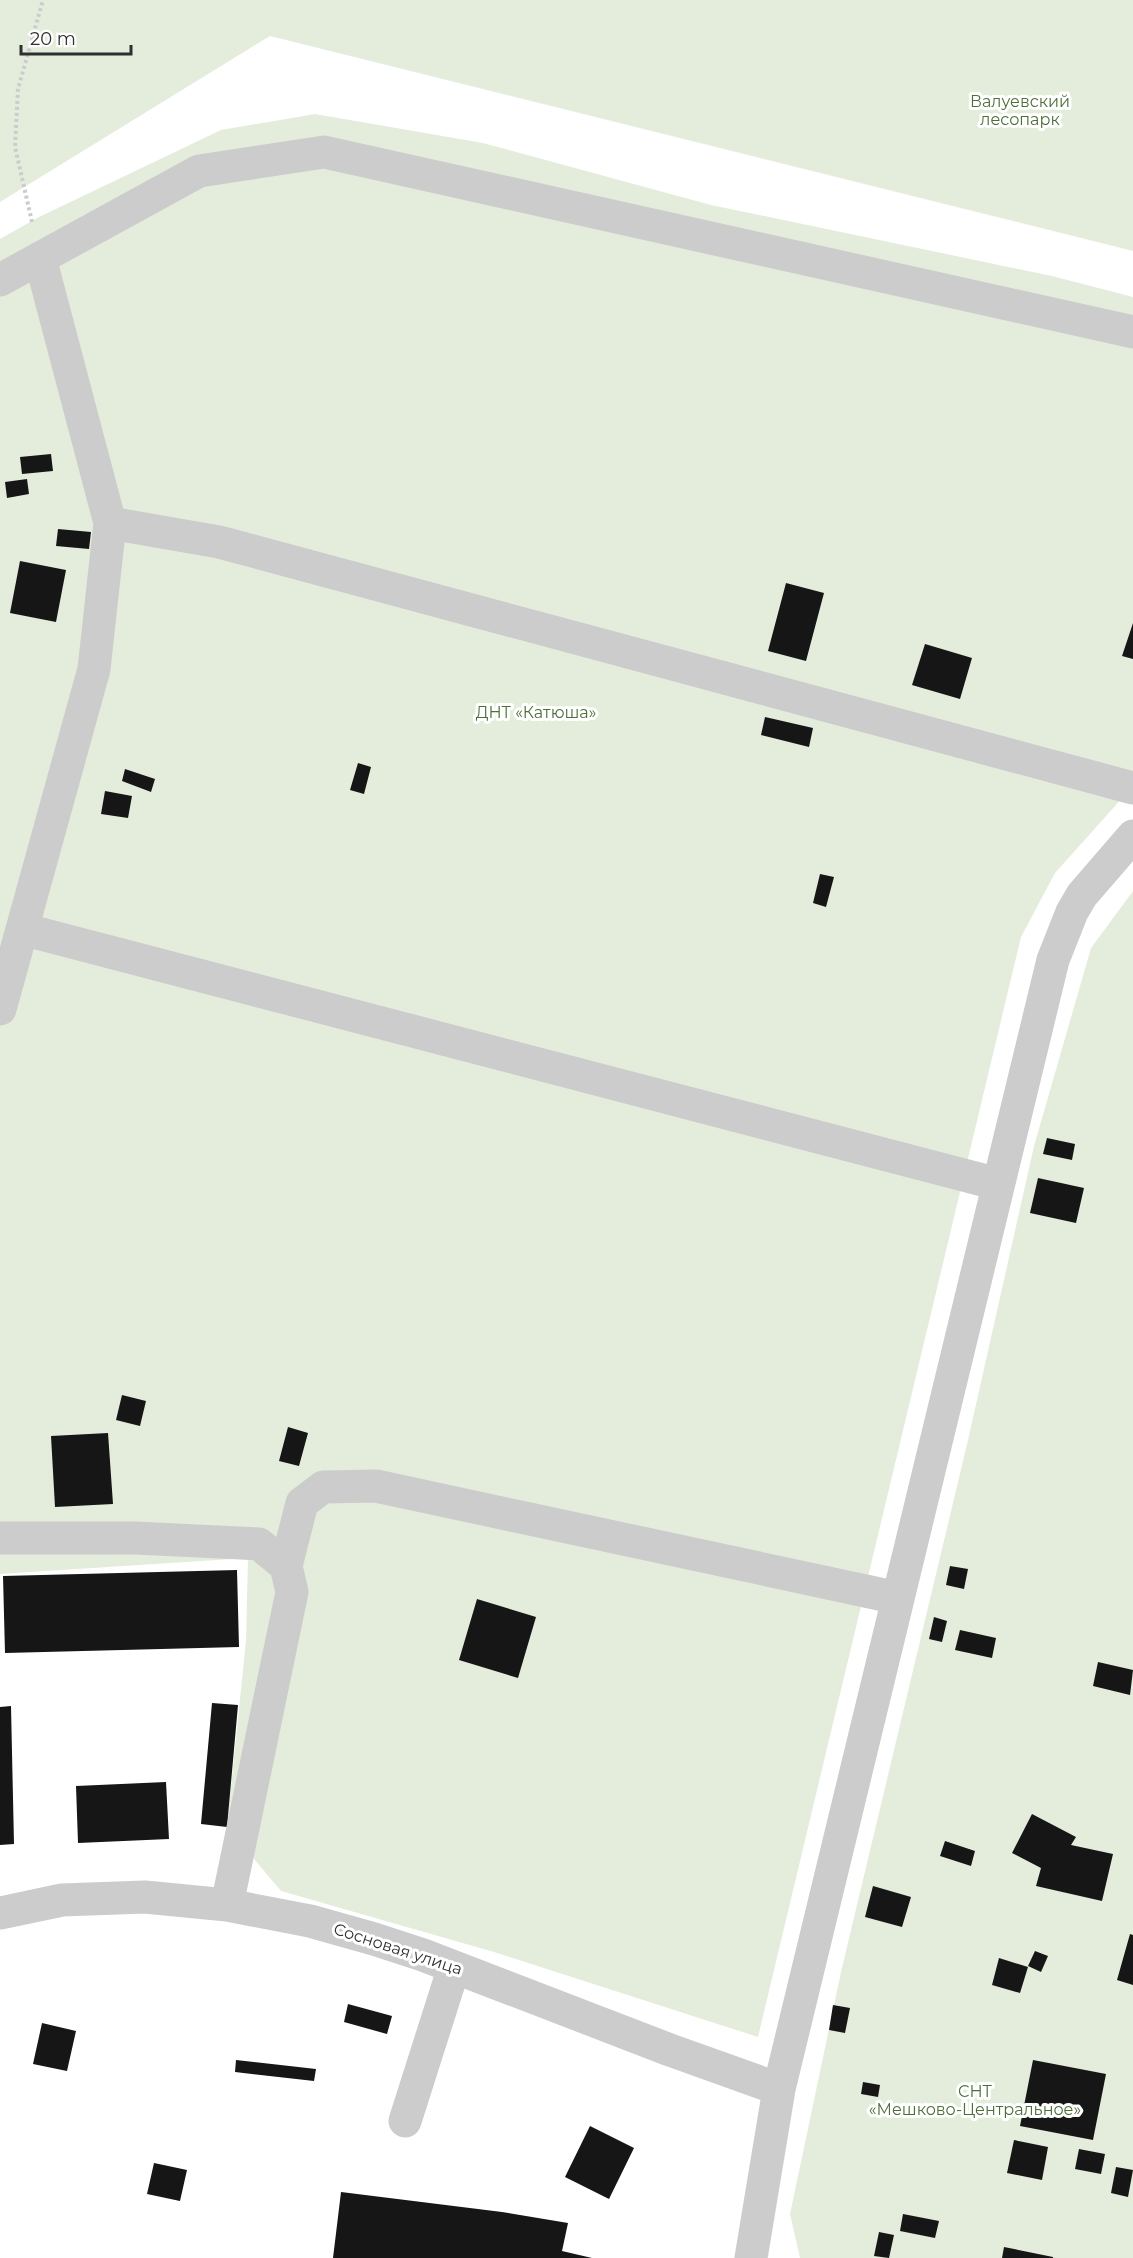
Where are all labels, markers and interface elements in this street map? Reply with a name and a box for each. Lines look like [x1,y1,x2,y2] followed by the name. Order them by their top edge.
[21,18,130,56] scale bar
[30,28,76,50] text: 20 m
[970,92,1070,129] park label: Валуевский лесопарк
[476,703,596,722] park label: ДНТ «Катюша»
[331,1919,465,1979] street label: Сосновая улица
[869,2082,1081,2119] park label: СНТ «Мешково-Центральное»

